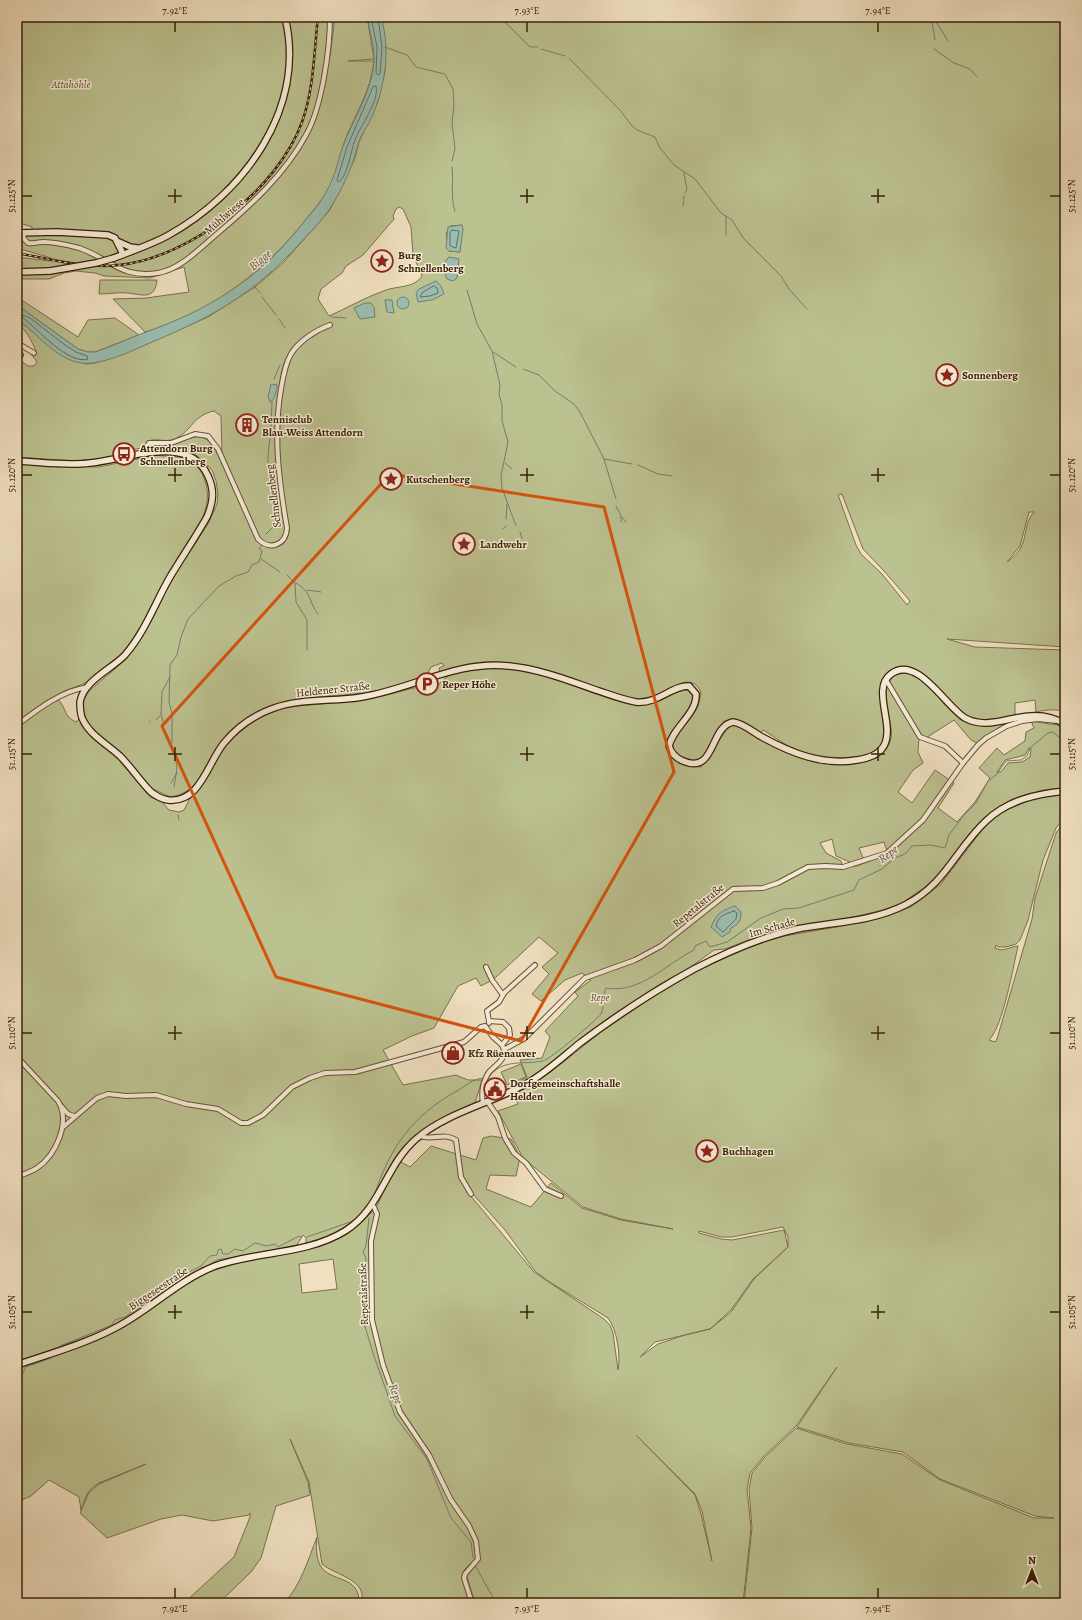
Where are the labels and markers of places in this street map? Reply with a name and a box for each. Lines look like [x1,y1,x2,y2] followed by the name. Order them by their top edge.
[369,248,395,274] place icon: Burg Schnellenberg
[398,248,464,276] place label: Burg Schnellenberg
[934,362,960,388] place icon: Sonnenberg
[962,368,1018,383] place label: Sonnenberg
[234,412,260,438] building icon: Tennisclub Blau-Weiss Attendorn
[262,412,363,440] place label: Tennisclub Blau-Weiss Attendorn
[111,441,137,467] bus stop icon: Attendorn Burg Schnellenberg
[139,441,213,469] place label: Attendorn Burg Schnellenberg
[378,466,404,492] place icon: Kutschenberg
[406,472,470,487] place label: Kutschenberg
[451,531,477,557] place icon: Landwehr
[480,537,527,552] place label: Landwehr
[414,671,440,697] parking icon: Reper Höhe
[442,677,496,692] place label: Reper Höhe
[440,1040,466,1066] shop icon: Kfz Rüenauver
[468,1046,536,1061] place label: Kfz Rüenauver
[482,1076,508,1102] public building icon: Dorfgemeinschaftshalle Helden
[510,1076,620,1104] place label: Dorfgemeinschaftshalle Helden
[694,1138,720,1164] place icon: Buchhagen
[722,1144,774,1159] place label: Buchhagen

